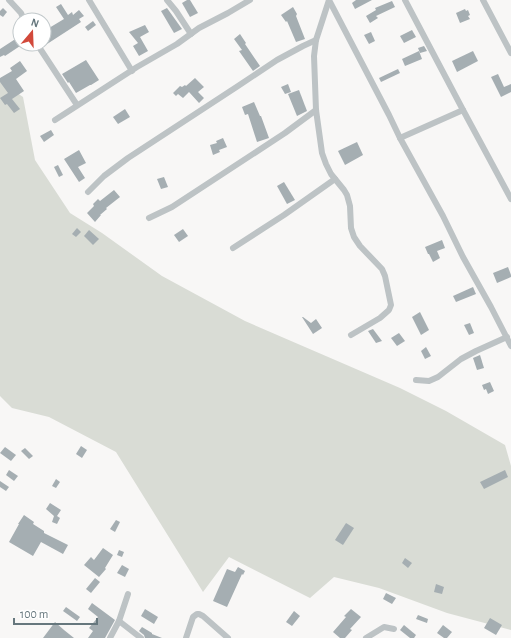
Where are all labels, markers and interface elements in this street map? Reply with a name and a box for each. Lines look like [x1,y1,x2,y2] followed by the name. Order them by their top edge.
[12,12,52,52] north arrow
[30,17,41,29] text: N
[14,600,97,626] scale bar
[20,608,48,620] text: 100 m

